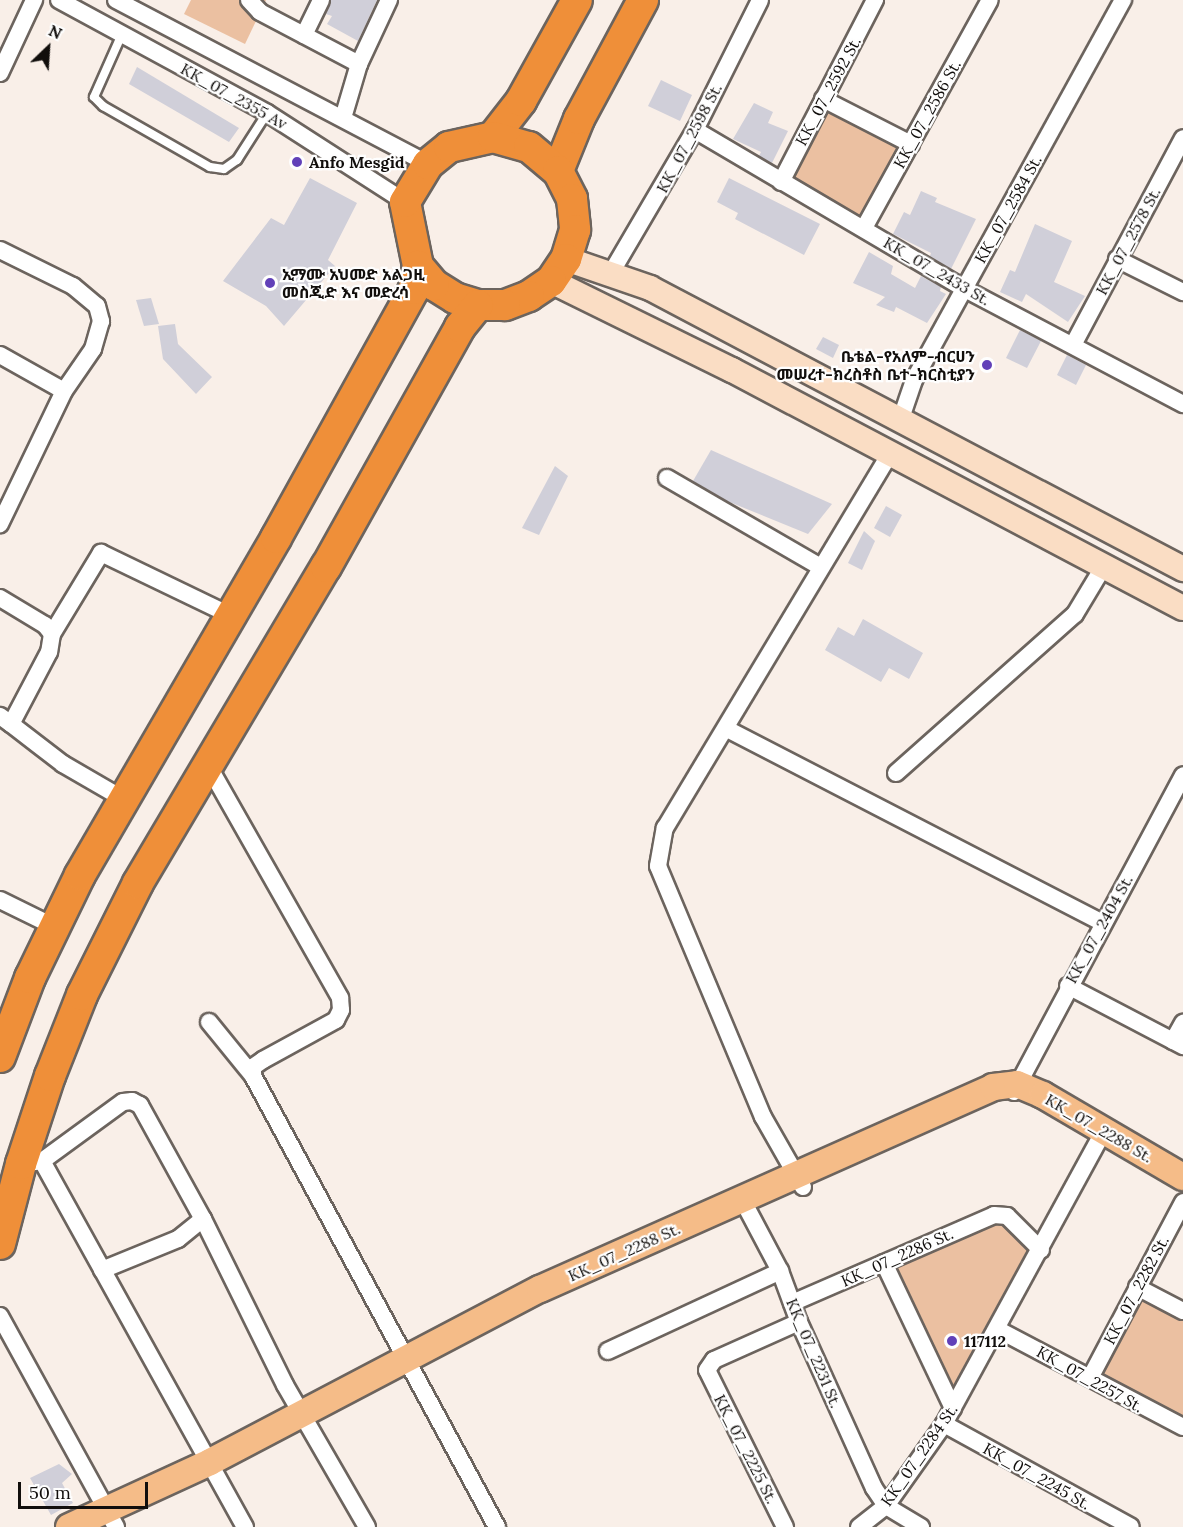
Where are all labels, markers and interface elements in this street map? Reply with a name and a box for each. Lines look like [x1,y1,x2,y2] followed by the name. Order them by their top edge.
[18,18,78,78] north arrow
[46,20,65,43] text: N
[791,33,865,149] street label: KK_07_2592 St.
[889,56,965,172] street label: KK_07_2586 St.
[177,59,291,133] street label: KK_07_2355 Av
[652,80,726,196] street label: KK_07_2598 St.
[309,152,404,172] place label: Anfo Mesgid
[970,152,1046,266] street label: KK_07_2584 St.
[290,155,304,169] marker: Anfo Mesgid
[1092,184,1164,298] street label: KK_07_2578 St.
[880,233,994,309] street label: KK_07_2433 St.
[282,264,425,302] place label: ኢማሙ አህመድ አልጋዚ መስጂድ እና መድረሳ
[263,276,277,290] marker: ኢማሙ አህመድ አልጋዚ መስጂድ እና መድረሳ
[777,346,975,384] place label: ቤቴል-የአለም-ብርሀን መሠረተ-ክረስቶስ ቤተ-ክርስቲያን
[980,358,994,372] marker: ቤቴል-የአለም-ብርሀን መሠረተ-ክረስቶስ ቤተ-ክርስቲያን
[1061,871,1137,987] street label: KK_07_2404 St.
[1042,1090,1156,1166] street label: KK_07_2288 St.
[565,1219,683,1285] street label: KK_07_2288 St.
[838,1224,956,1290] street label: KK_07_2286 St.
[1099,1232,1173,1348] street label: KK_07_2282 St.
[782,1295,846,1411] street label: KK_07_2231 St.
[964,1331,1006,1351] place label: 117112
[945,1334,959,1348] marker: 117112
[1033,1342,1147,1416] street label: KK_07_2257 St.
[710,1391,782,1507] street label: KK_07_2225 St.
[877,1400,961,1510] street label: KK_07_2284 St.
[980,1439,1094,1513] street label: KK_07_2245 St.
[21,1470,152,1508] scale bar
[29,1481,71,1504] text: 50 m

